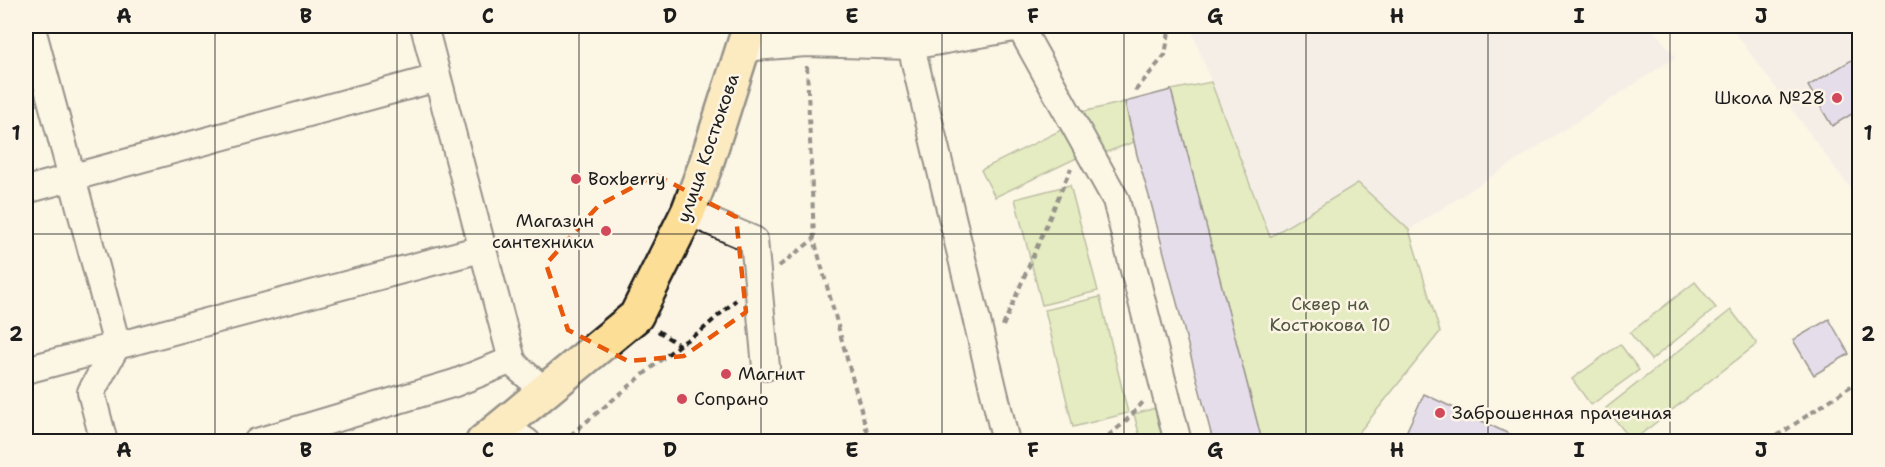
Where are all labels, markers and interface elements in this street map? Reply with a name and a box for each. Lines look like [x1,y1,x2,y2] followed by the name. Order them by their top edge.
[116,3,132,29] text: A
[300,3,312,29] text: B
[482,3,494,29] text: C
[663,3,677,29] text: D
[845,3,859,29] text: E
[1027,3,1039,29] text: F
[1207,3,1223,29] text: G
[1390,3,1404,29] text: H
[1573,3,1585,29] text: I
[1755,3,1768,29] text: J
[671,70,745,226] street label: улица Костюкова
[1714,86,1825,110] place label: Школа №28
[1830,91,1844,105] marker: Школа №28
[11,120,21,146] text: 1
[1863,120,1873,146] text: 1
[588,167,666,191] place label: Boxberry
[569,172,583,186] marker: Boxberry
[492,209,594,254] place label: Магазин сантехники
[599,224,613,238] marker: Магазин сантехники
[1269,292,1391,337] park label: Сквер на Костюкова 10
[9,321,23,347] text: 2
[1861,321,1875,347] text: 2
[738,362,806,386] place label: Магнит
[719,367,733,381] marker: Магнит
[694,387,769,411] place label: Сопрано
[675,392,689,406] marker: Сопрано
[1452,401,1672,425] place label: Заброшенная прачечная
[1433,406,1447,420] marker: Заброшенная прачечная
[116,437,132,463] text: A
[300,437,312,463] text: B
[482,437,494,463] text: C
[663,437,677,463] text: D
[845,437,859,463] text: E
[1027,437,1039,463] text: F
[1207,437,1223,463] text: G
[1390,437,1404,463] text: H
[1573,437,1585,463] text: I
[1755,437,1768,463] text: J

